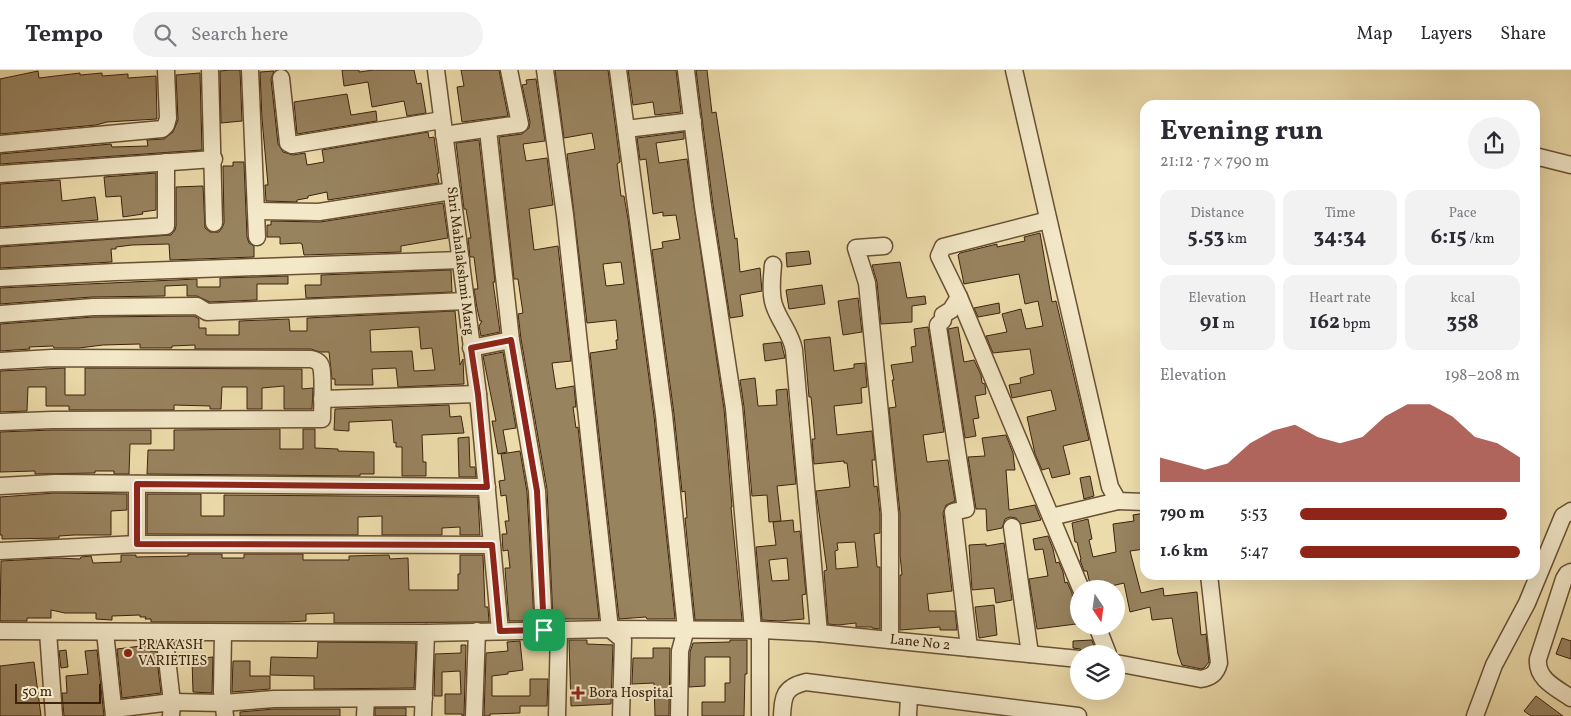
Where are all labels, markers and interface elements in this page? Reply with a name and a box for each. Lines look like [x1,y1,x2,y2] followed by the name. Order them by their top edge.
[133,12,483,57] search box
[25,18,103,52] text: Tempo
[151,21,179,49] icon: search
[191,22,288,48] text: Search here
[1356,22,1392,47] text: Map
[1420,22,1472,47] text: Layers
[1500,22,1546,47] text: Share
[1160,112,1324,151] text: Evening run
[1468,117,1520,169] button: share
[1160,151,1269,173] text: 21:12 · 7 × 790 m
[441,185,479,337] street label: Shri Mahalakshmi Marg
[1191,204,1244,223] text: Distance
[1325,204,1355,223] text: Time
[1449,204,1477,223] text: Pace
[1188,223,1224,252] text: 5.53
[1314,223,1366,252] text: 34:34
[1431,223,1467,252] text: 6:15
[1224,230,1247,249] text: km
[1467,230,1495,249] text: /km
[1188,289,1246,308] text: Elevation
[1309,289,1371,308] text: Heart rate
[1450,289,1475,308] text: kcal
[1200,308,1220,337] text: 91
[1309,308,1340,337] text: 162
[1447,308,1479,337] text: 358
[1220,315,1235,334] text: m
[1340,315,1371,334] text: bpm
[1160,365,1227,387] text: Elevation
[1445,365,1520,387] text: 198–208 m
[1160,503,1205,525] text: 790 m
[1240,503,1267,525] text: 5:53
[1160,541,1208,563] text: 1.6 km
[1240,541,1269,563] text: 5:47
[1070,580,1125,635] north arrow
[1070,580,1125,700] map controls
[523,609,565,651] pin
[530,616,558,644] icon: arrive
[889,630,951,656] street label: Lane No 2
[138,636,207,671] place label: PRAKASH VARIETIES
[1070,645,1125,700] button: layers
[122,647,134,659] marker: PRAKASH VARIETIES
[15,681,101,704] scale bar
[22,683,52,702] text: 50 m
[589,684,673,703] place label: Bora Hospital
[571,686,585,700] marker: Bora Hospital

